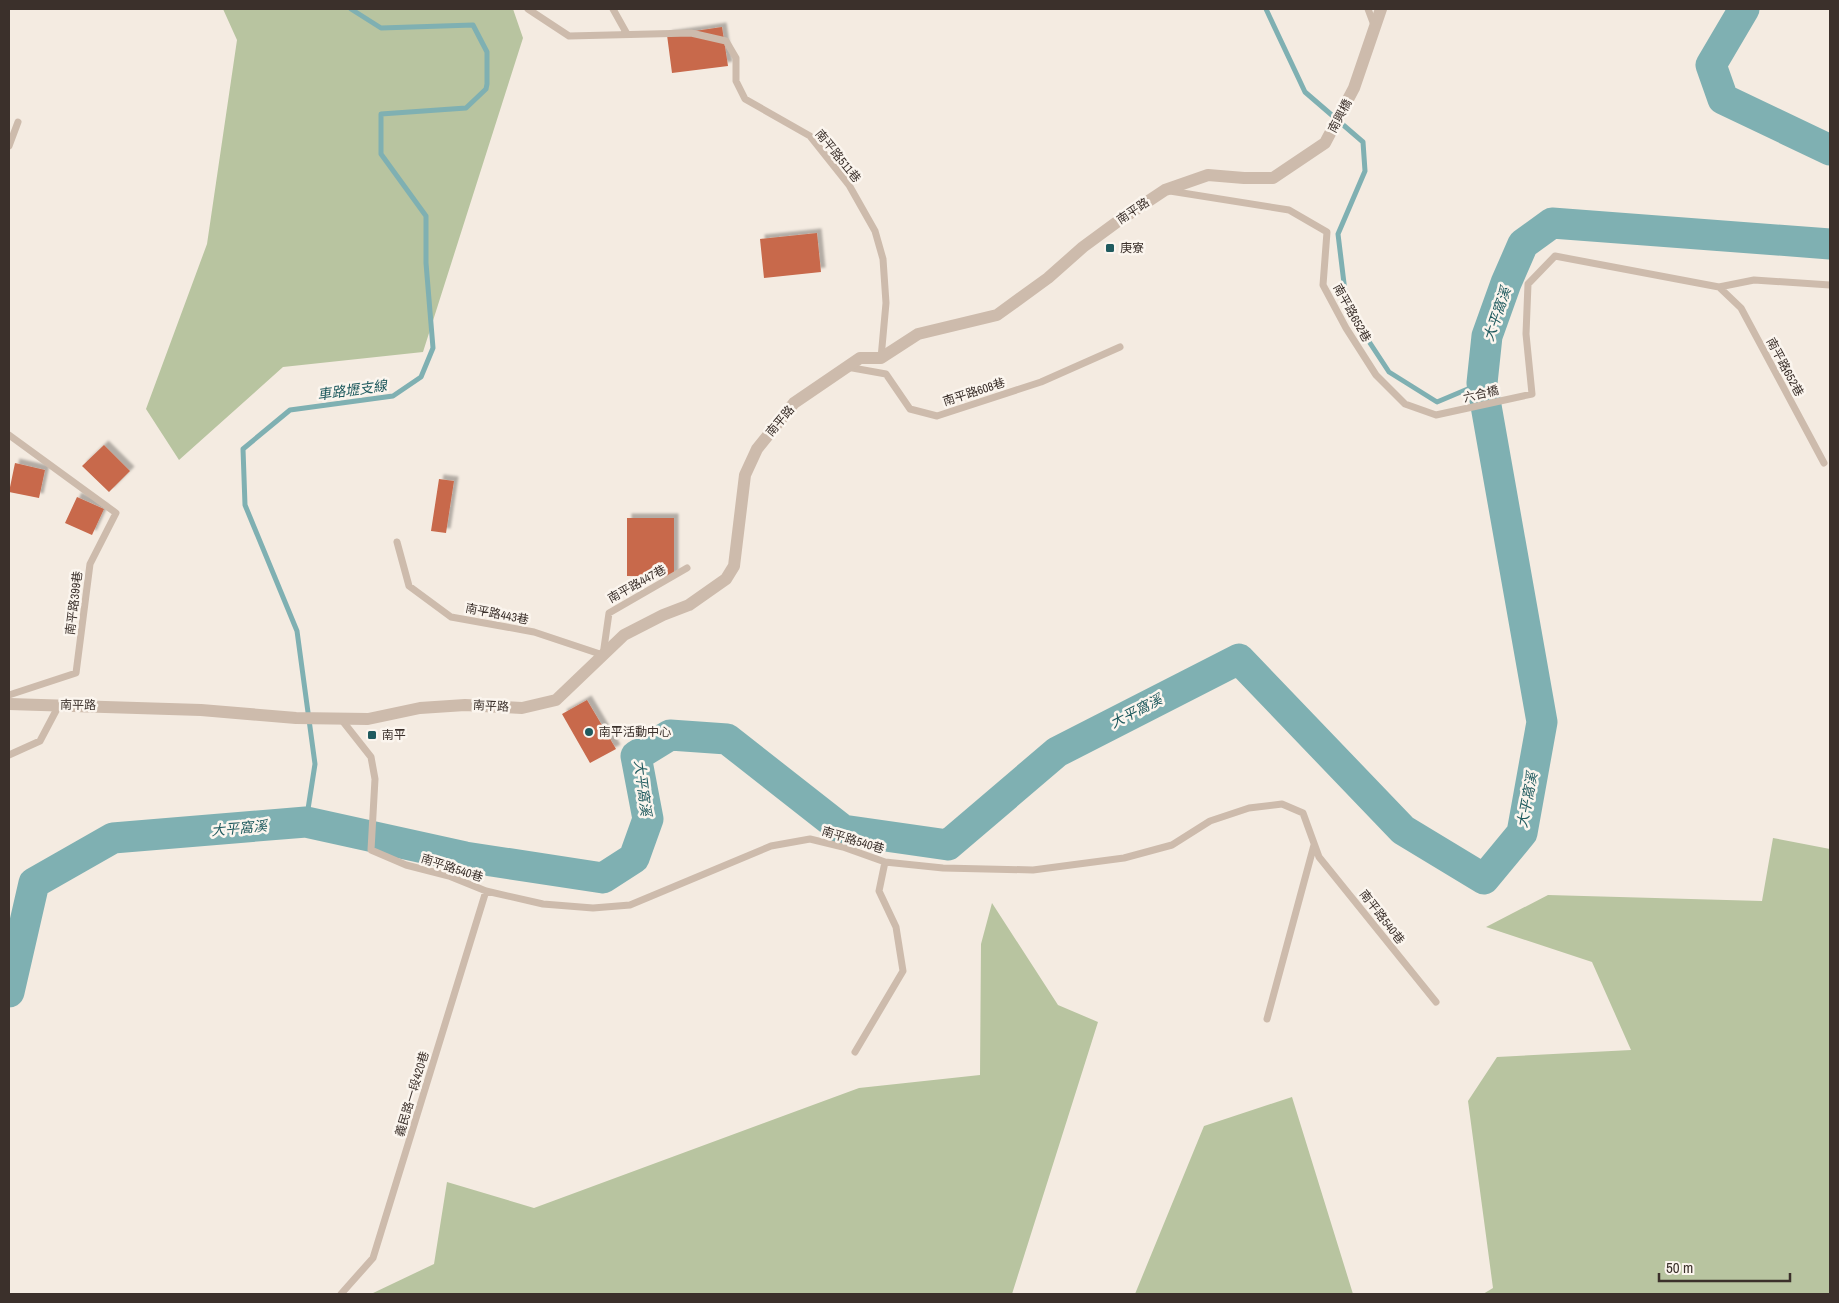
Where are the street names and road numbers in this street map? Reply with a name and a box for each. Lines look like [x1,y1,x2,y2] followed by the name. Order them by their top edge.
[1324,96,1356,136] street label: 南興橋
[812,126,864,186] street label: 南平路511巷
[1114,194,1152,228] street label: 南平路
[1329,281,1375,345] street label: 南平路652巷
[1763,335,1807,399] street label: 南平路652巷
[941,374,1007,410] street label: 南平路608巷
[1462,382,1500,406] street label: 六合橋
[762,402,798,440] street label: 南平路
[605,561,669,607] street label: 南平路447巷
[62,570,86,636] street label: 南平路399巷
[464,600,530,628] street label: 南平路443巷
[60,697,96,713] street label: 南平路
[473,697,509,715] street label: 南平路
[820,823,886,857] street label: 南平路540巷
[419,850,485,886] street label: 南平路540巷
[1356,887,1408,947] street label: 南平路540巷
[391,1049,433,1139] street label: 義民路一段420巷

